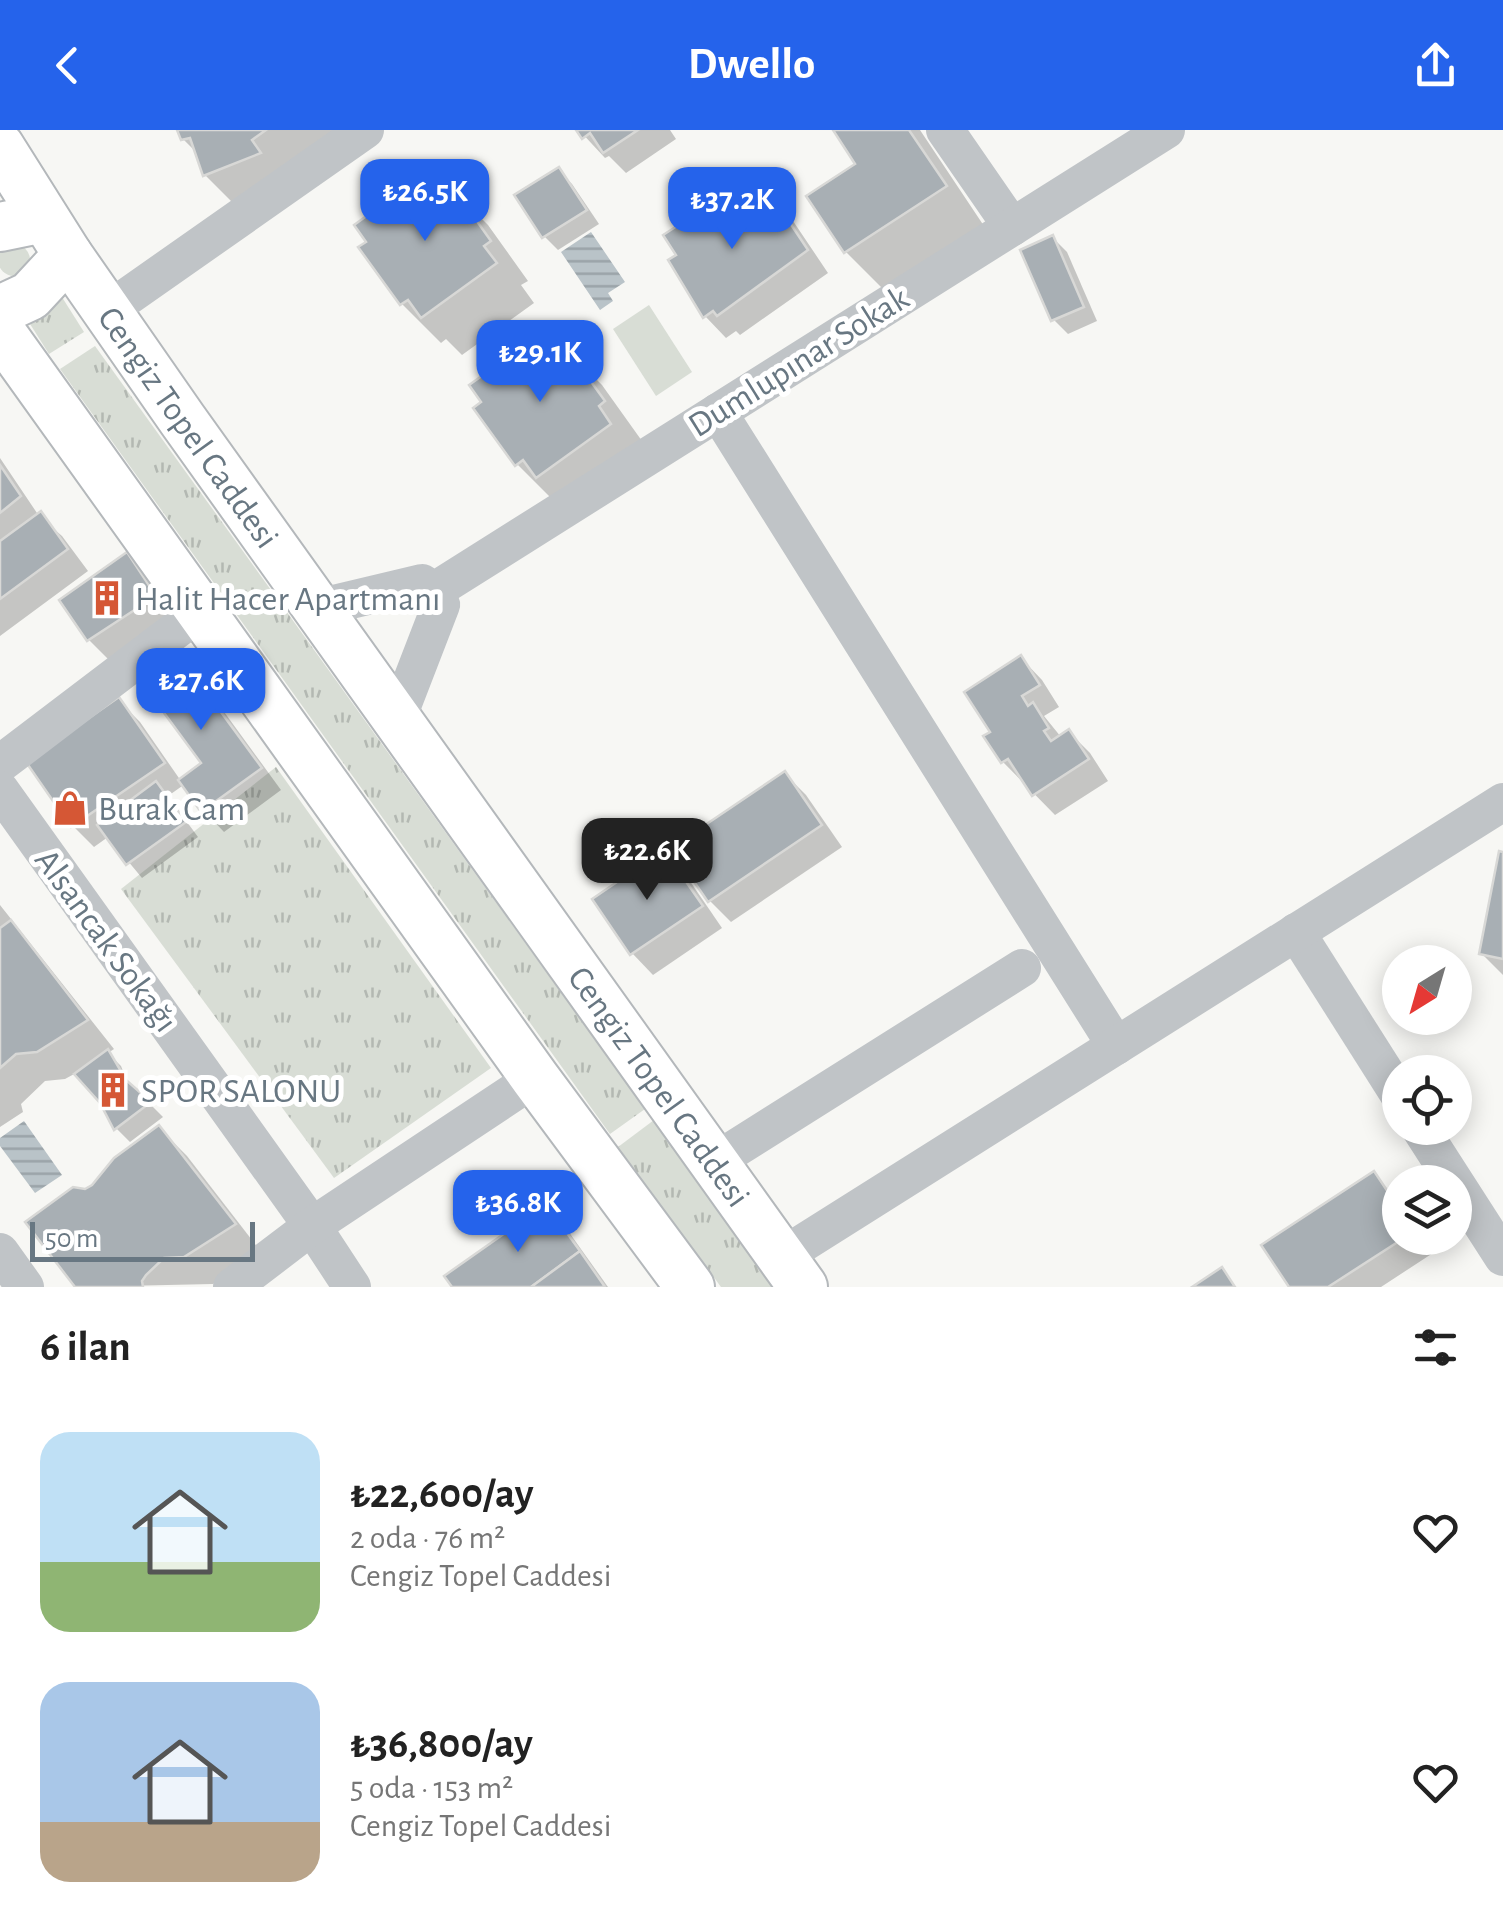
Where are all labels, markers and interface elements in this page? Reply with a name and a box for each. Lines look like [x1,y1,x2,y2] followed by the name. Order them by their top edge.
[40,38,95,93] icon: back
[1408,38,1463,93] icon: share
[688,42,815,87] text: Dwello
[344,159,506,244] pin: ₺26.5K
[651,167,813,252] pin: ₺37.2K
[382,175,468,207] text: ₺26.5K
[690,183,774,215] text: ₺37.2K
[683,281,915,444] street label: Dumlupınar Sokak
[91,301,284,555] street label: Cengiz Topel Caddesi
[459,320,621,405] pin: ₺29.1K
[498,336,582,368] text: ₺29.1K
[88,579,126,617] building icon: Halit Hacer Apartmanı
[135,582,441,617] place label: Halit Hacer Apartmanı
[120,648,282,733] pin: ₺27.6K
[158,664,244,696] text: ₺27.6K
[51,789,89,827] shop icon: Burak Cam
[98,792,245,827] place label: Burak Cam
[566,818,728,903] pin: ₺22.6K
[604,834,690,866] text: ₺22.6K
[28,843,184,1039] street label: Alsancak Sokağı
[1382,945,1472,1035] north arrow
[1382,945,1472,1255] map controls
[561,961,756,1214] street label: Cengiz Topel Caddesi
[1382,1055,1472,1145] button: locate
[94,1071,132,1109] building icon: SPOR SALONU
[141,1074,341,1109] place label: SPOR SALONU
[1382,1165,1472,1255] button: layers
[437,1170,599,1255] pin: ₺36.8K
[475,1186,561,1218] text: ₺36.8K
[30,1217,255,1262] scale bar
[45,1225,99,1253] text: 50 m
[1408,1320,1463,1375] icon: filters
[40,1326,131,1368] text: 6 ilan
[120,1472,240,1592] icon: home
[350,1473,534,1515] text: ₺22,600/ay
[1408,1505,1463,1560] icon: heart
[350,1522,505,1554] text: 2 oda · 76 m²
[350,1560,611,1592] text: Cengiz Topel Caddesi
[120,1722,240,1842] icon: home
[350,1723,533,1765] text: ₺36,800/ay
[1408,1755,1463,1810] icon: heart
[350,1772,513,1804] text: 5 oda · 153 m²
[350,1810,611,1842] text: Cengiz Topel Caddesi

